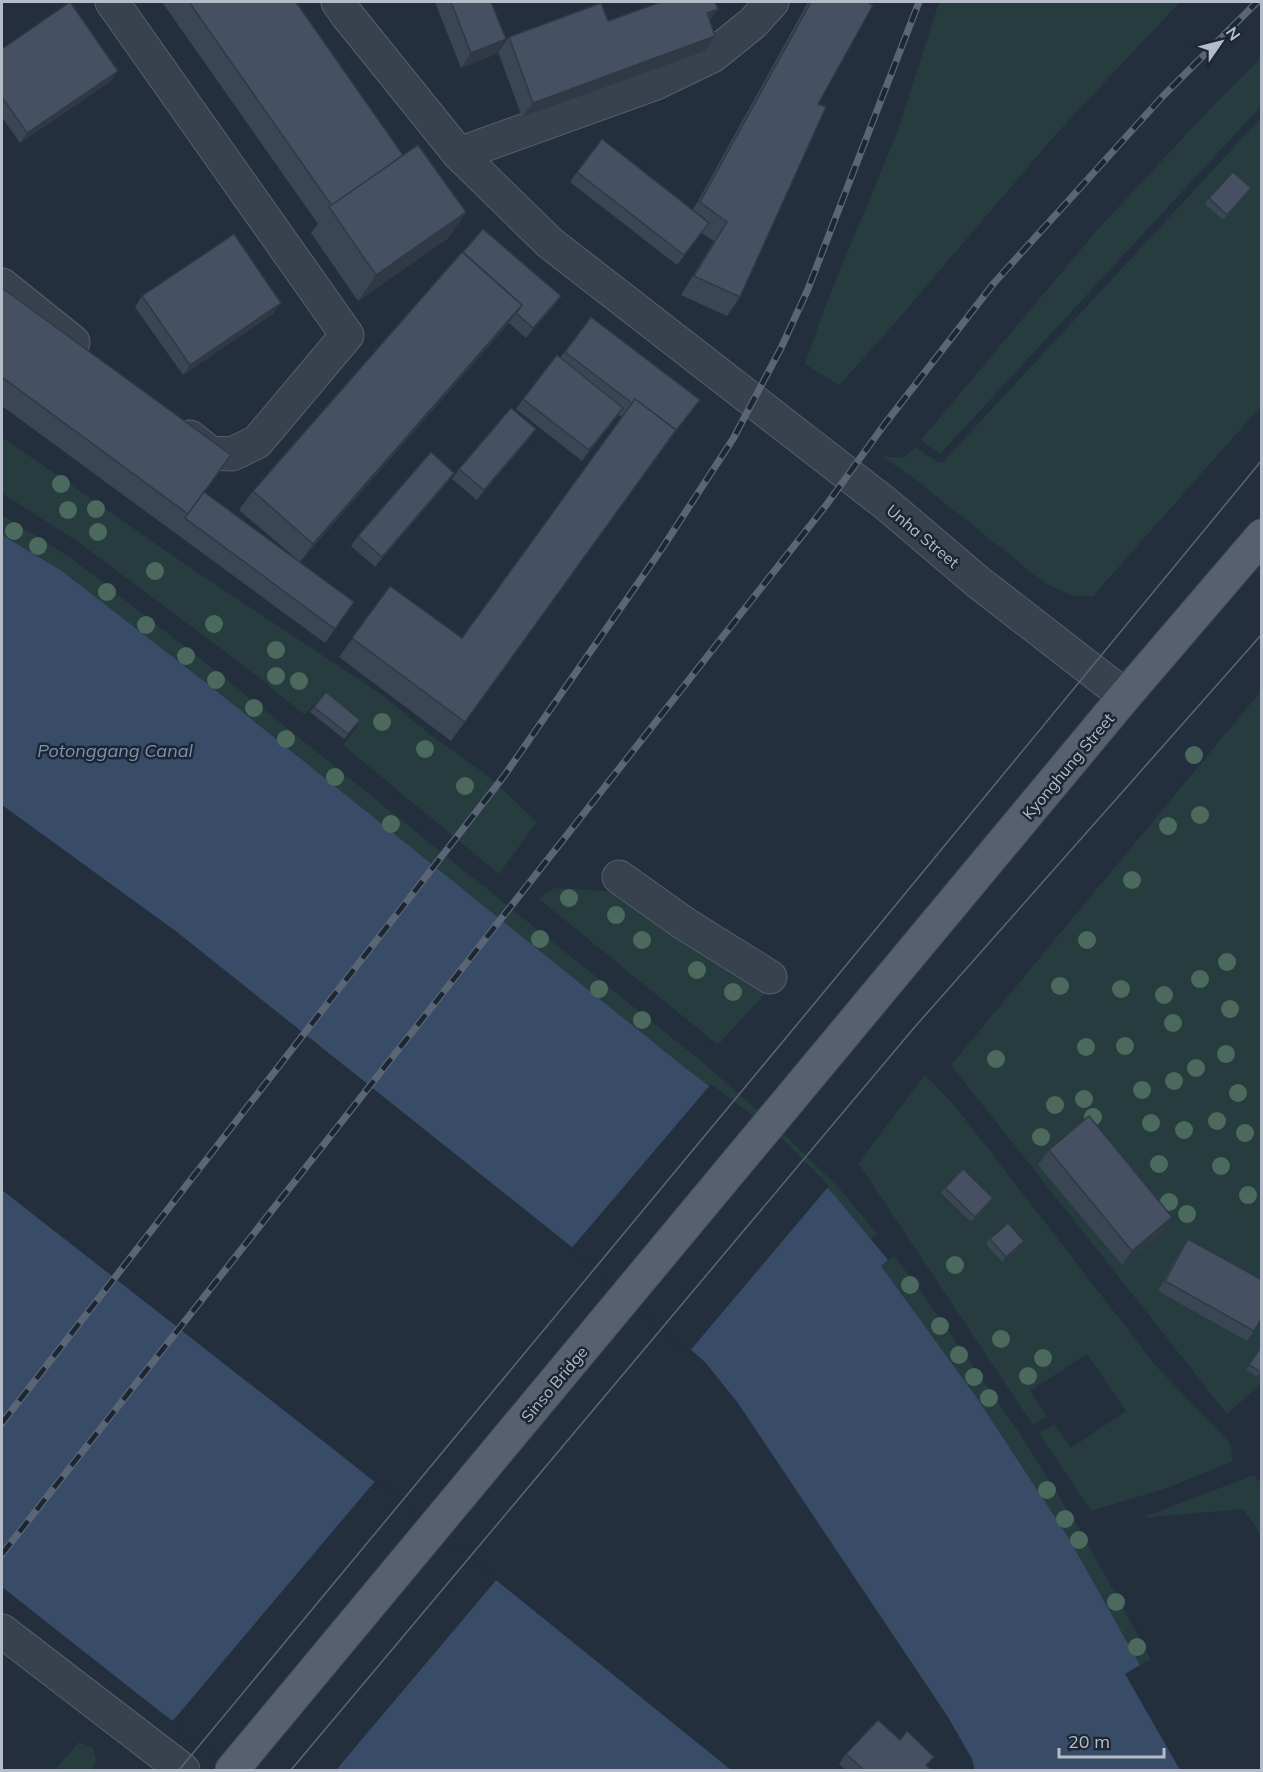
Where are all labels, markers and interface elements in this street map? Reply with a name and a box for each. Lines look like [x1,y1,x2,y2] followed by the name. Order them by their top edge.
[1191,12,1251,72] north arrow
[1222,23,1245,44] text: N
[883,500,964,572] street label: Unha Street
[1018,709,1118,823] street label: Kyonghung Street
[37,739,194,762] water label: Potonggang Canal
[516,1342,592,1426] street label: Sinso Bridge
[1059,1721,1164,1759] scale bar
[1068,1730,1110,1753] text: 20 m

